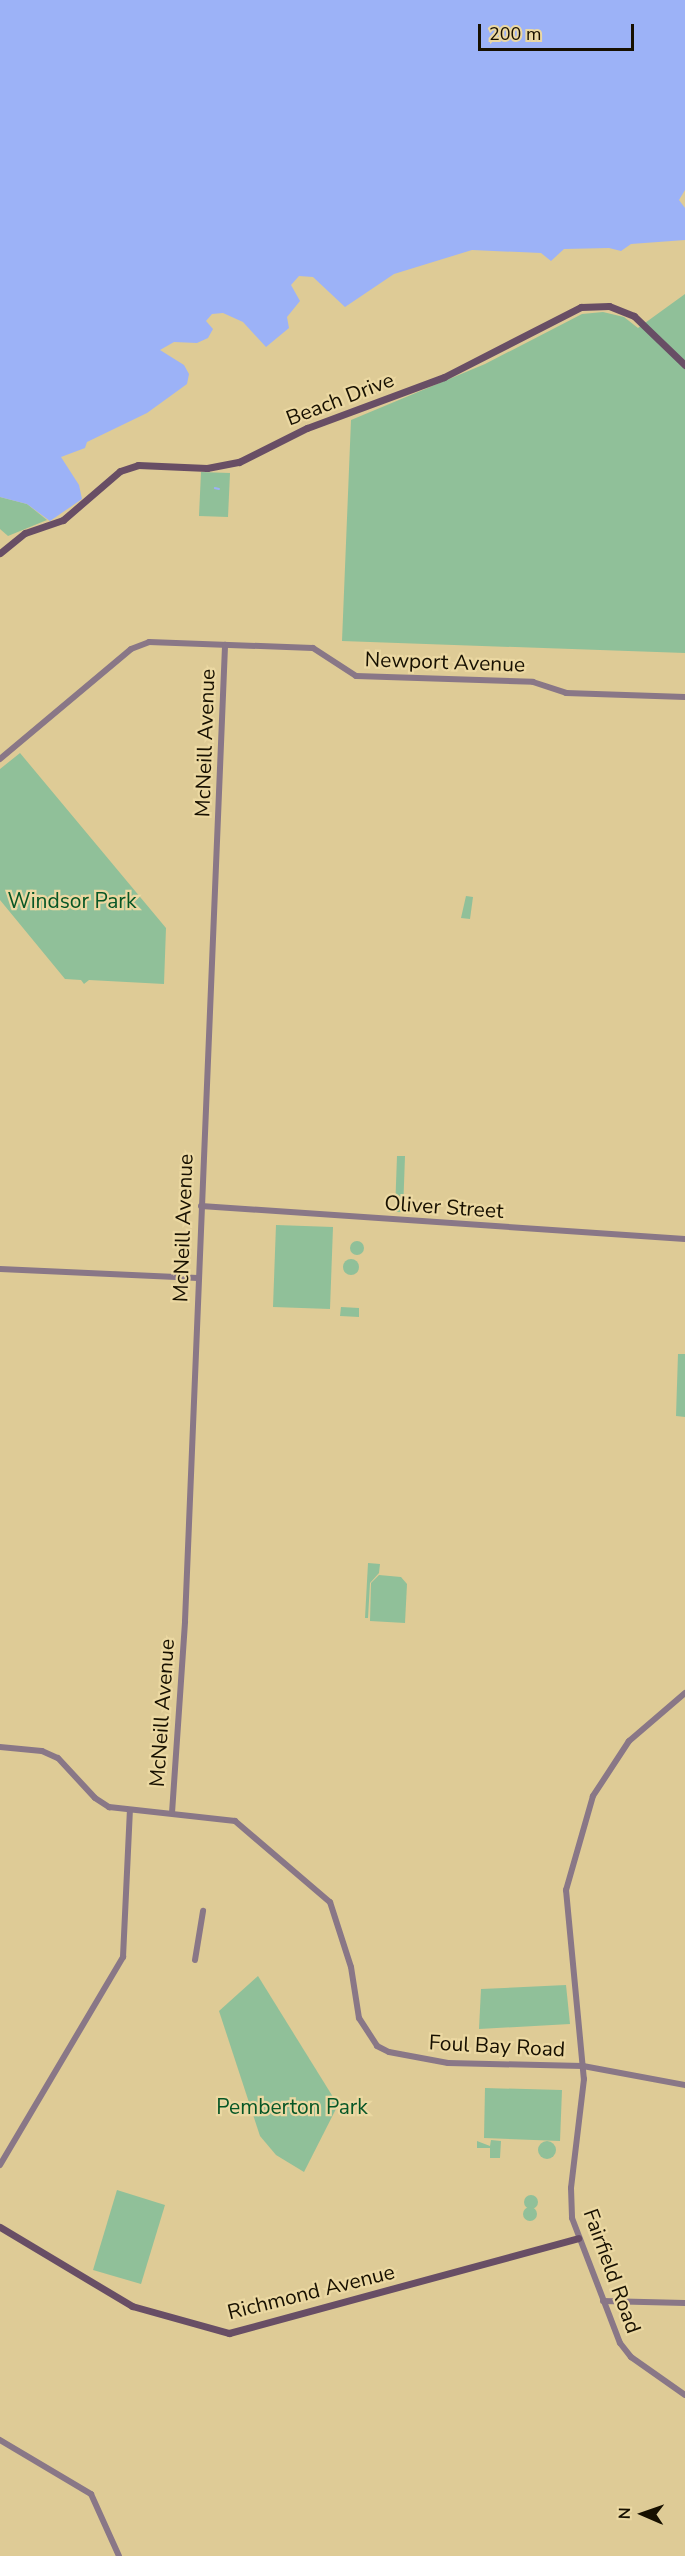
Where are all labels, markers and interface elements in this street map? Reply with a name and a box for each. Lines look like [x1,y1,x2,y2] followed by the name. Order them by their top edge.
[481,12,637,50] scale bar
[489,22,541,46] text: 200 m
[283,367,397,431] street label: Beach Drive
[364,647,526,677] street label: Newport Avenue
[190,668,220,818] street label: McNeill Avenue
[8,888,136,914] park label: Windsor Park
[168,1153,198,1303] street label: McNeill Avenue
[384,1190,504,1224] street label: Oliver Street
[144,1638,180,1788] street label: McNeill Avenue
[428,2030,566,2062] street label: Foul Bay Road
[216,2094,368,2120] park label: Pemberton Park
[578,2205,646,2337] street label: Fairfield Road
[225,2259,397,2325] street label: Richmond Avenue
[613,2484,673,2544] north arrow
[614,2507,636,2520] text: N

